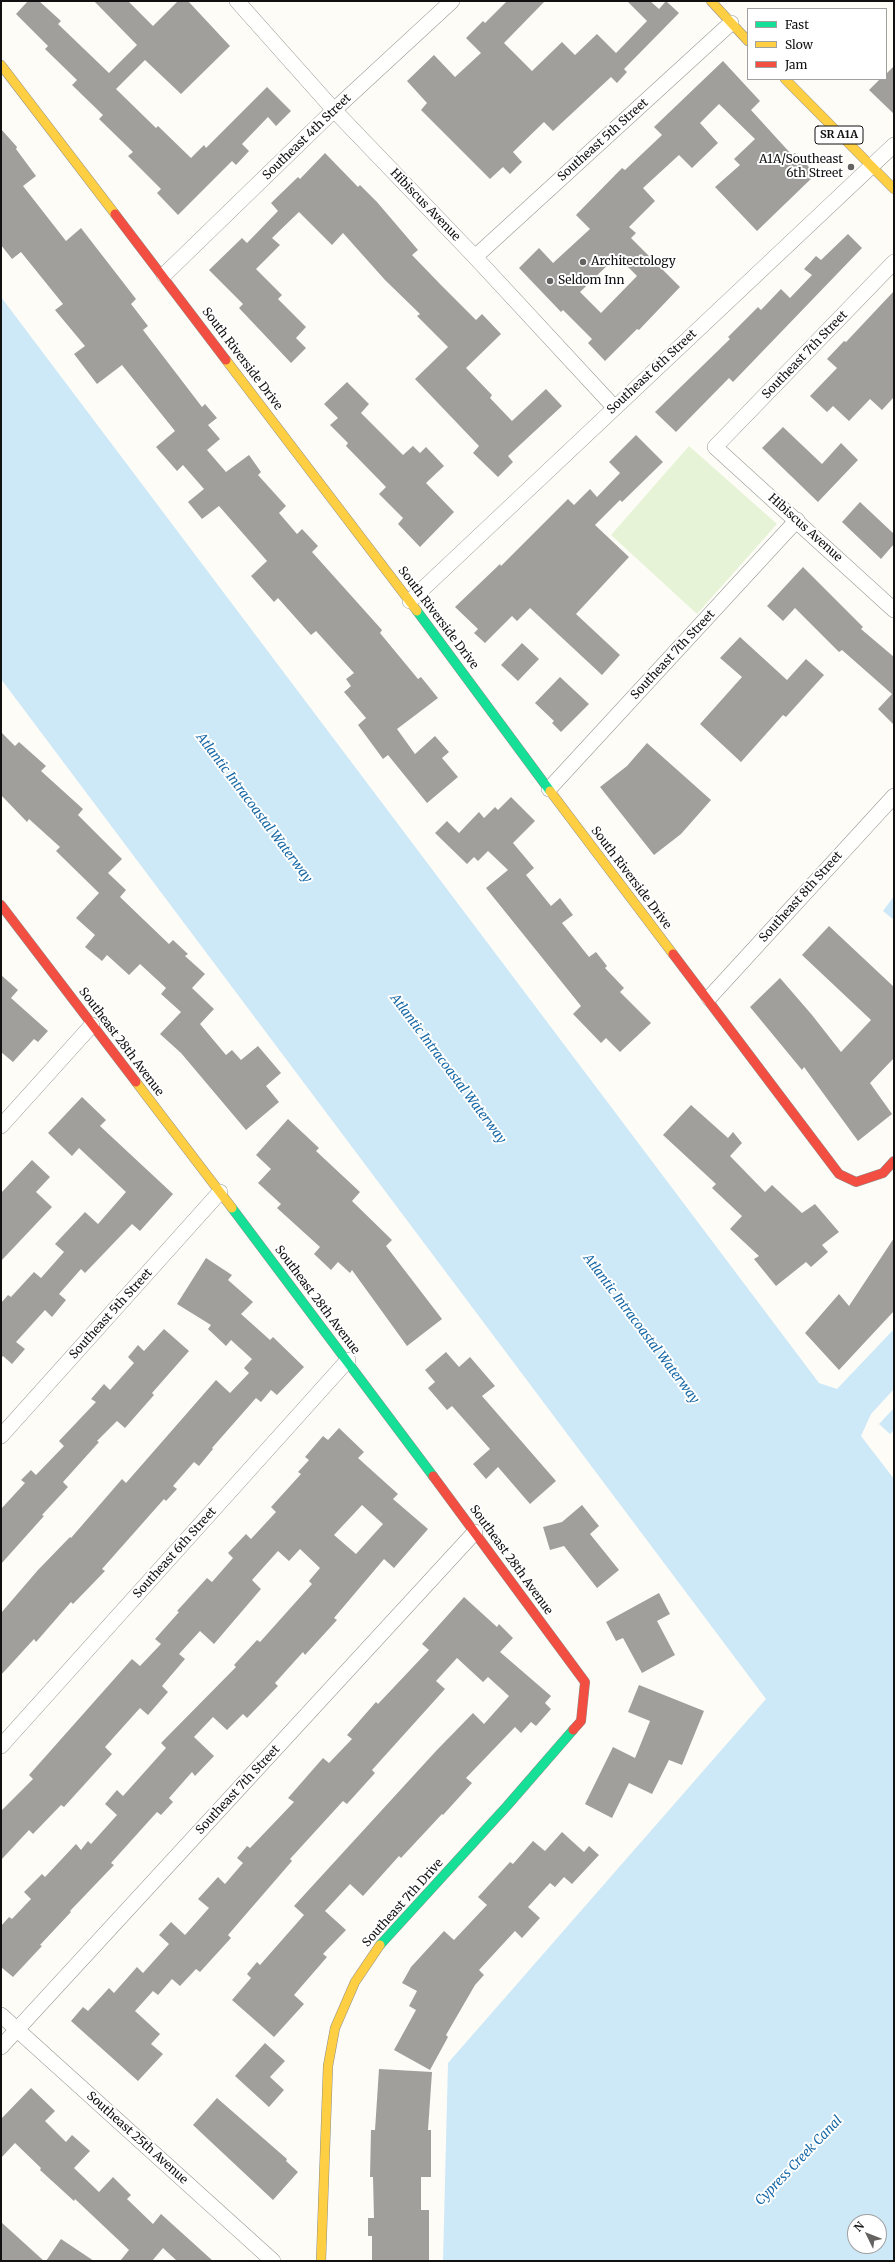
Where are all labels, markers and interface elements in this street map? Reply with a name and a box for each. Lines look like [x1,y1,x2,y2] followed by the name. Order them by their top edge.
[747,8,887,80] legend
[785,17,809,32] text: Fast
[785,37,813,52] text: Slow
[785,57,807,72] text: Jam
[260,91,354,183] street label: Southeast 4th Street
[555,96,651,184] street label: Southeast 5th Street
[815,126,863,144] road number: SR A1A
[759,153,843,181] place label: A1A/Southeast 6th Street
[846,162,856,172] marker: A1A/Southeast 6th Street
[387,166,463,244] street label: Hibiscus Avenue
[591,255,676,269] place label: Architectology
[578,257,588,267] marker: Architectology
[558,274,624,288] place label: Seldom Inn
[545,276,555,286] marker: Seldom Inn
[199,305,285,413] street label: South Riverside Drive
[759,308,851,402] street label: Southeast 7th Street
[604,327,700,417] street label: Southeast 6th Street
[765,491,845,565] street label: Hibiscus Avenue
[395,564,481,672] street label: South Riverside Drive
[628,607,718,703] street label: Southeast 7th Street
[193,730,315,886] water label: Atlantic Intracoastal Waterway
[588,824,674,932] street label: South Riverside Drive
[756,849,846,945] street label: Southeast 8th Street
[76,985,166,1099] street label: Southeast 28th Avenue
[387,991,509,1147] water label: Atlantic Intracoastal Waterway
[272,1243,362,1357] street label: Southeast 28th Avenue
[580,1251,702,1407] water label: Atlantic Intracoastal Waterway
[67,1266,155,1362] street label: Southeast 5th Street
[466,1502,556,1618] street label: Southeast 28th Avenue
[130,1505,220,1601] street label: Southeast 6th Street
[193,1742,283,1838] street label: Southeast 7th Street
[360,1856,446,1950] street label: Southeast 7th Drive
[83,2089,191,2187] street label: Southeast 25th Avenue
[752,2113,846,2209] water label: Cypress Creek Canal
[847,2214,887,2254] north arrow
[851,2219,867,2234] text: N

